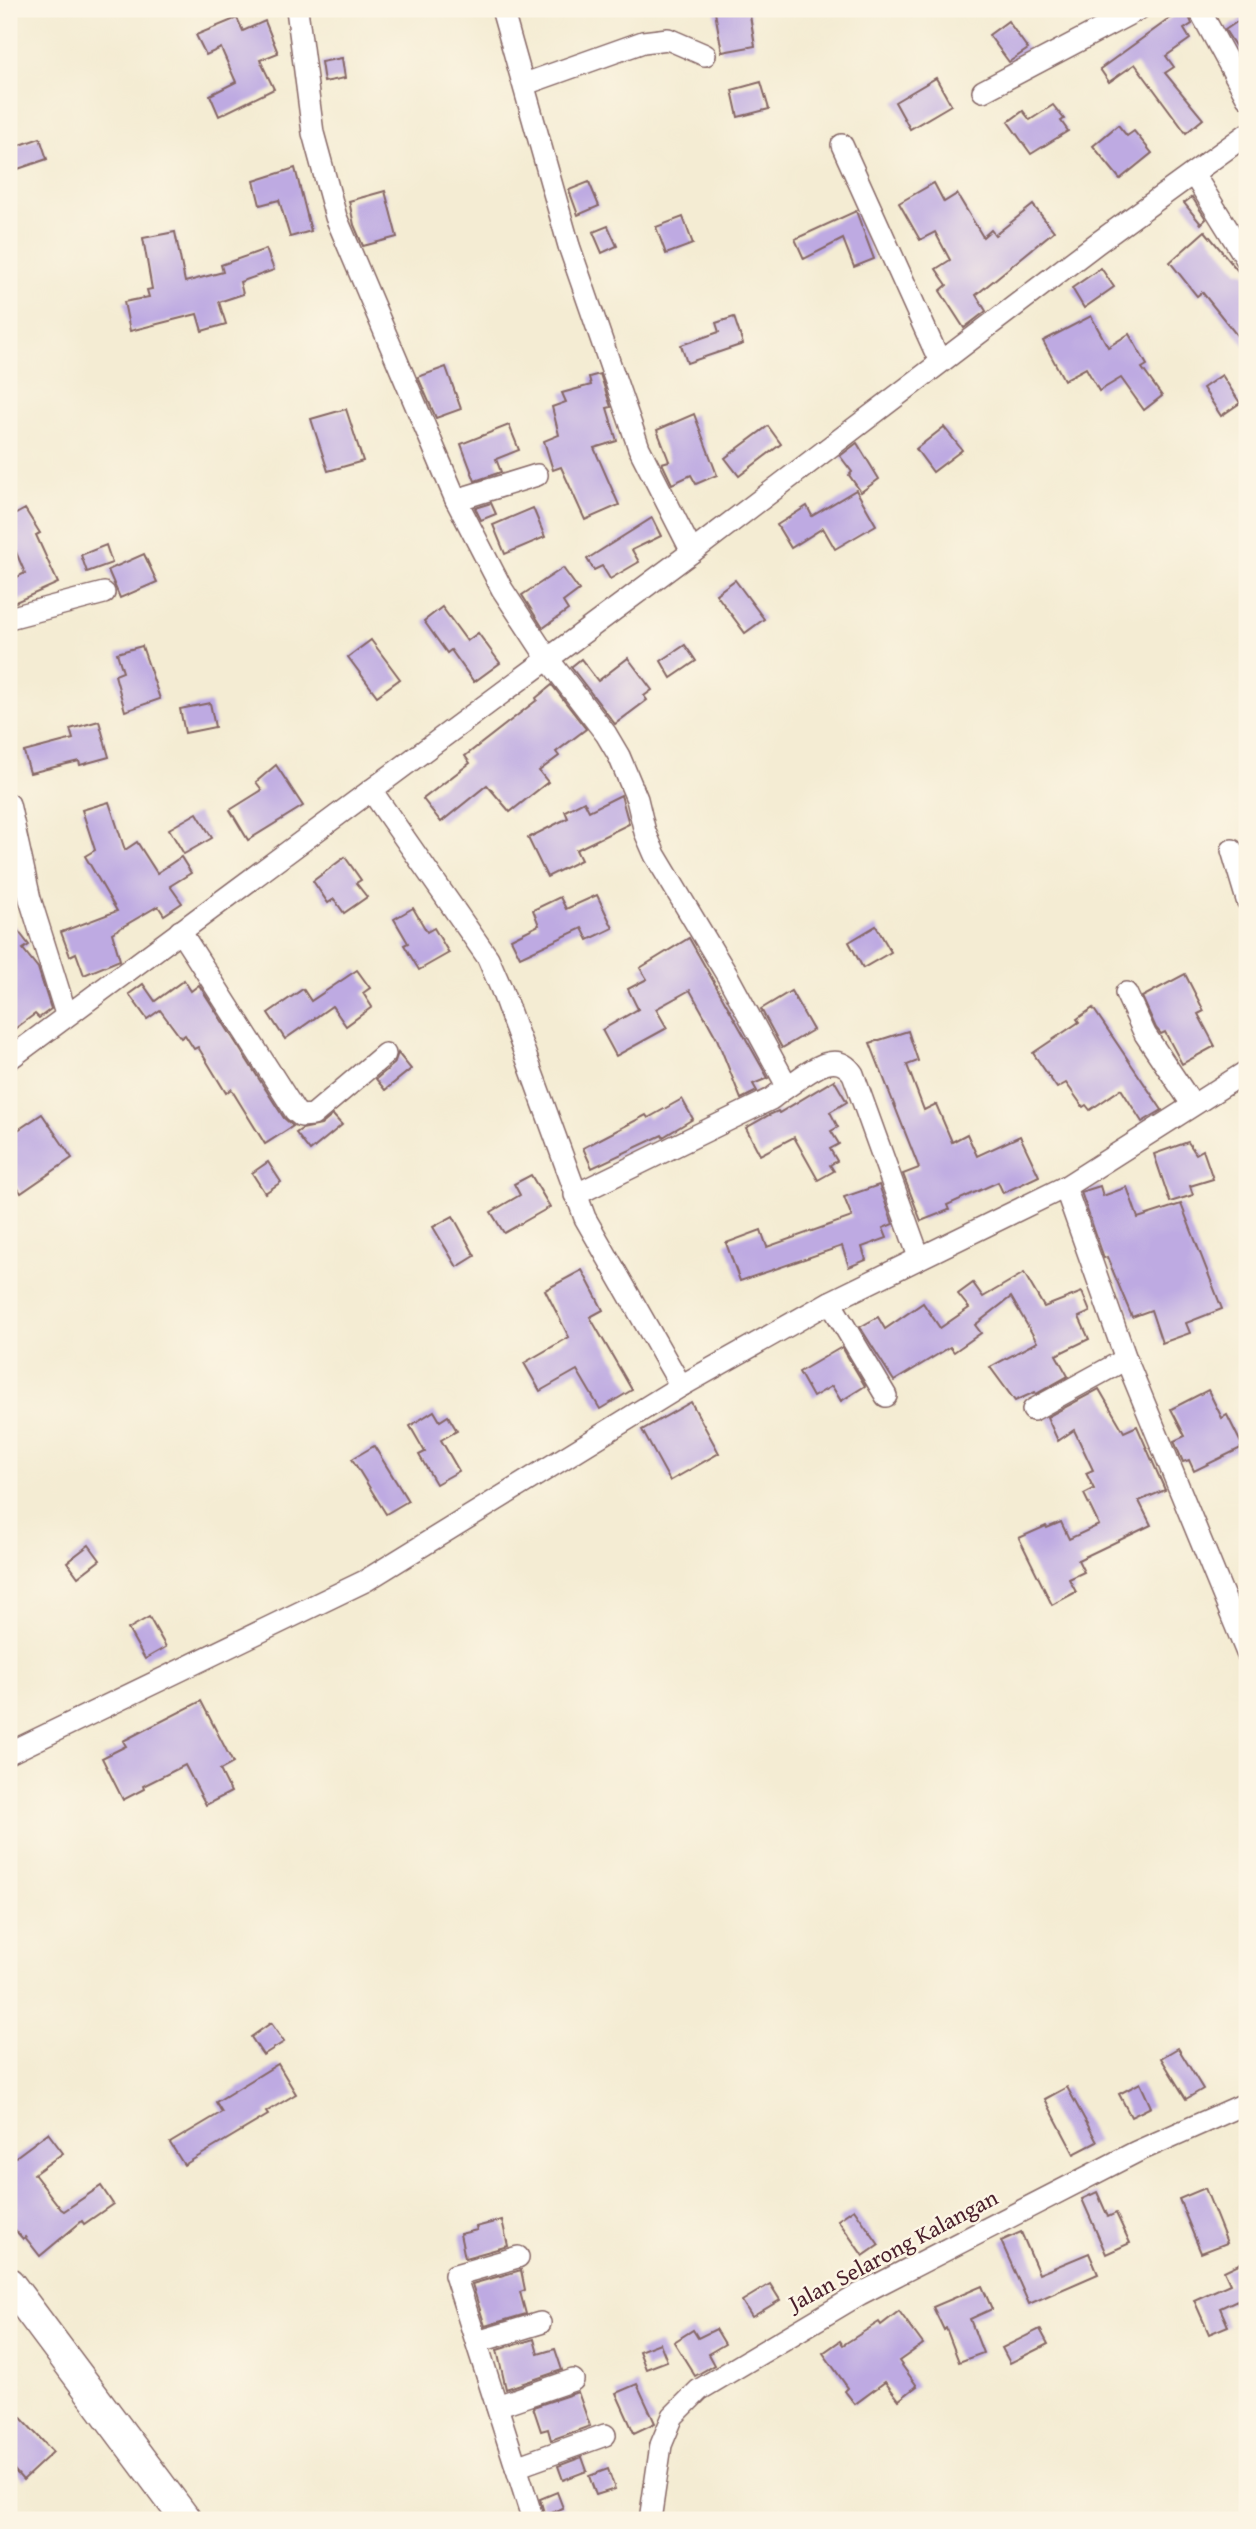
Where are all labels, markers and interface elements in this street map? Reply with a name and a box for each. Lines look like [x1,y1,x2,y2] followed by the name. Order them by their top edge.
[779,2180,1003,2320] street label: Jalan Selarong Kalangan

